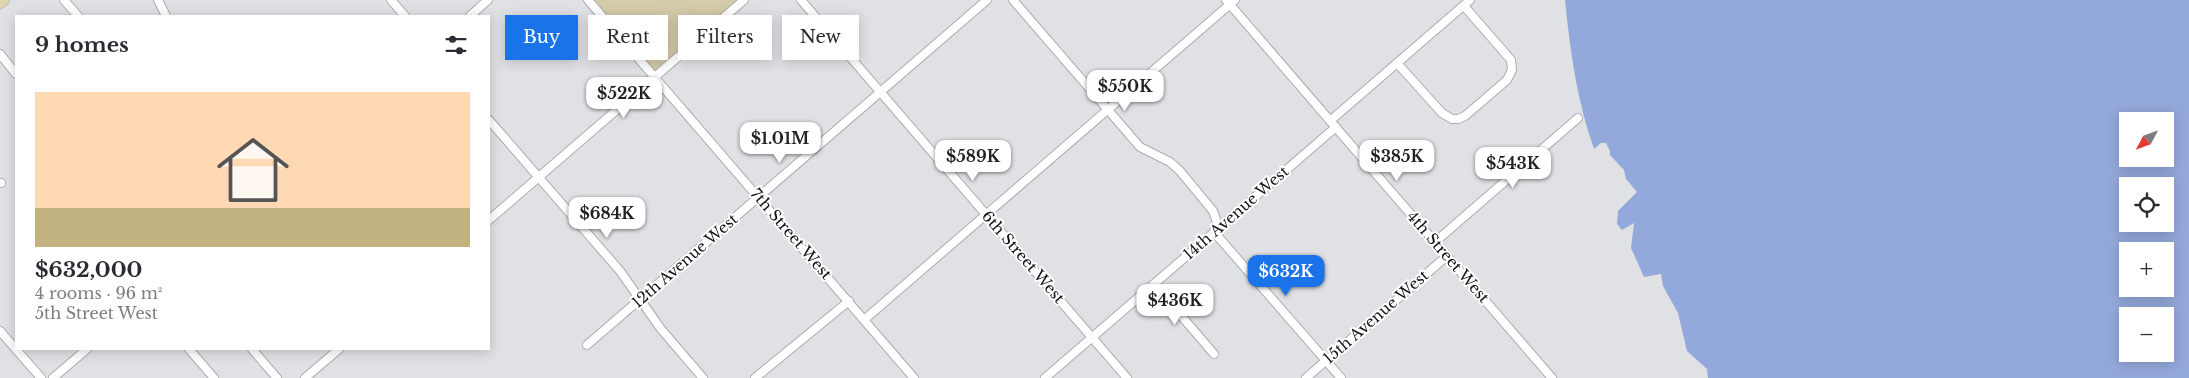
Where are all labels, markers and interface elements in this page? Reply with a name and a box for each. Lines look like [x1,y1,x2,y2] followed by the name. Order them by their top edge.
[505,15,578,60] chip: Buy
[588,15,668,60] chip: Rent
[678,15,772,60] chip: Filters
[782,15,859,60] chip: New
[442,31,470,59] icon: filters
[35,32,129,58] text: 9 homes
[1090,70,1160,112] pin: $550K
[589,76,659,119] pin: $522K
[1098,76,1152,96] text: $550K
[597,83,651,103] text: $522K
[2119,112,2174,168] north arrow
[2119,112,2174,362] map controls
[739,121,821,164] pin: $1.01M
[208,125,298,215] icon: home
[751,128,809,148] text: $1.01M
[938,140,1008,182] pin: $589K
[1362,140,1432,182] pin: $385K
[946,146,1000,166] text: $589K
[1370,146,1424,166] text: $385K
[1478,146,1548,189] pin: $543K
[1486,153,1540,173] text: $543K
[1179,161,1293,264] street label: 14th Avenue West
[2119,177,2174,232] button: locate
[747,184,836,283] street label: 7th Street West
[572,196,642,239] pin: $684K
[579,203,635,223] text: $684K
[978,207,1069,307] street label: 6th Street West
[1403,207,1494,307] street label: 4th Street West
[628,209,742,312] street label: 12th Avenue West
[2119,242,2174,297] button: +
[1251,254,1321,297] pin: $632K
[35,257,142,283] text: $632,000
[1259,261,1313,281] text: $632K
[1319,266,1432,368] street label: 15th Avenue West
[35,283,162,303] text: 4 rooms · 96 m²
[1140,284,1210,326] pin: $436K
[1147,290,1203,310] text: $436K
[35,303,158,323] text: 5th Street West
[2119,307,2174,362] button: −

